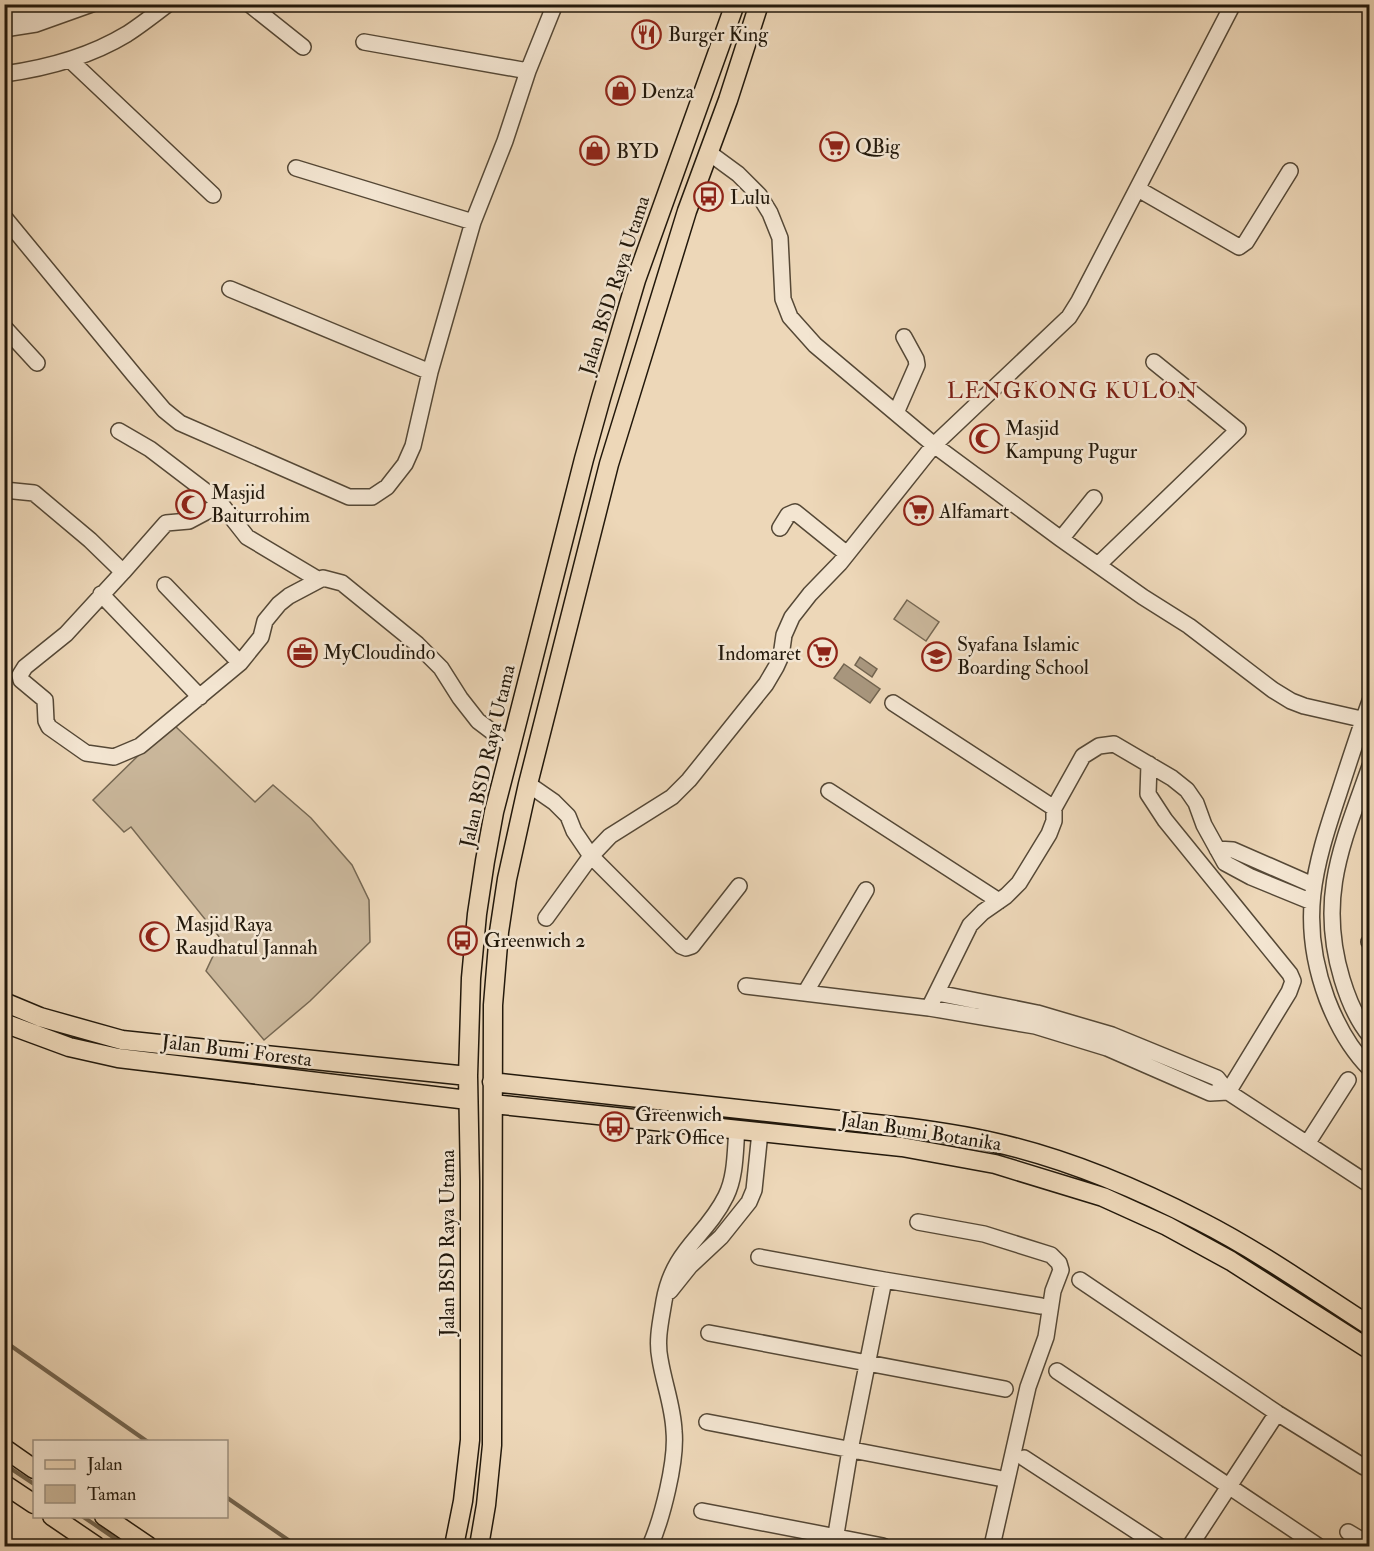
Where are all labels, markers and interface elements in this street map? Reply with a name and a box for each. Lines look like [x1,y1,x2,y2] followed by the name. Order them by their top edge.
[631,18,663,50] restaurant icon: Burger King
[668,22,769,47] place label: Burger King
[604,75,636,107] shop icon: Denza
[641,79,695,104] place label: Denza
[818,130,850,162] supermarket icon: QBig
[855,134,901,159] place label: QBig
[579,135,611,167] shop icon: BYD
[616,139,659,164] place label: BYD
[693,181,725,213] bus stop icon: Lulu
[730,185,770,210] place label: Lulu
[573,192,655,379] street label: Jalan BSD Raya Utama
[947,377,1199,405] district label: LENGKONG KULON
[1005,416,1138,465] place label: Masjid Kampung Pugur
[968,423,1000,455] mosque icon: Masjid Kampung Pugur
[211,480,311,528] place label: Masjid Baiturrohim
[174,488,206,520] mosque icon: Masjid Baiturrohim
[902,495,934,527] supermarket icon: Alfamart
[938,499,1010,524] place label: Alfamart
[957,632,1089,680] place label: Syafana Islamic Boarding School
[286,636,318,668] office icon: MyCloudindo
[806,637,838,669] supermarket icon: Indomaret
[323,640,435,665] place label: MyCloudindo
[920,640,952,672] school or university icon: Syafana Islamic Boarding School
[717,641,802,666] place label: Indomaret
[454,662,521,851] street label: Jalan BSD Raya Utama
[175,912,318,960] place label: Masjid Raya Raudhatul Jannah
[138,920,170,952] mosque icon: Masjid Raya Raudhatul Jannah
[447,924,479,956] bus stop icon: Greenwich 2
[484,928,585,953] place label: Greenwich 2
[159,1029,314,1072] street label: Jalan Bumi Foresta
[635,1102,724,1150] place label: Greenwich Park Office
[837,1106,1004,1157] street label: Jalan Bumi Botanika
[598,1110,630,1142] bus stop icon: Greenwich Park Office
[435,1149,460,1337] street label: Jalan BSD Raya Utama
[33,1440,228,1518] legend
[86,1453,123,1476] text: Jalan
[87,1483,136,1506] text: Taman

